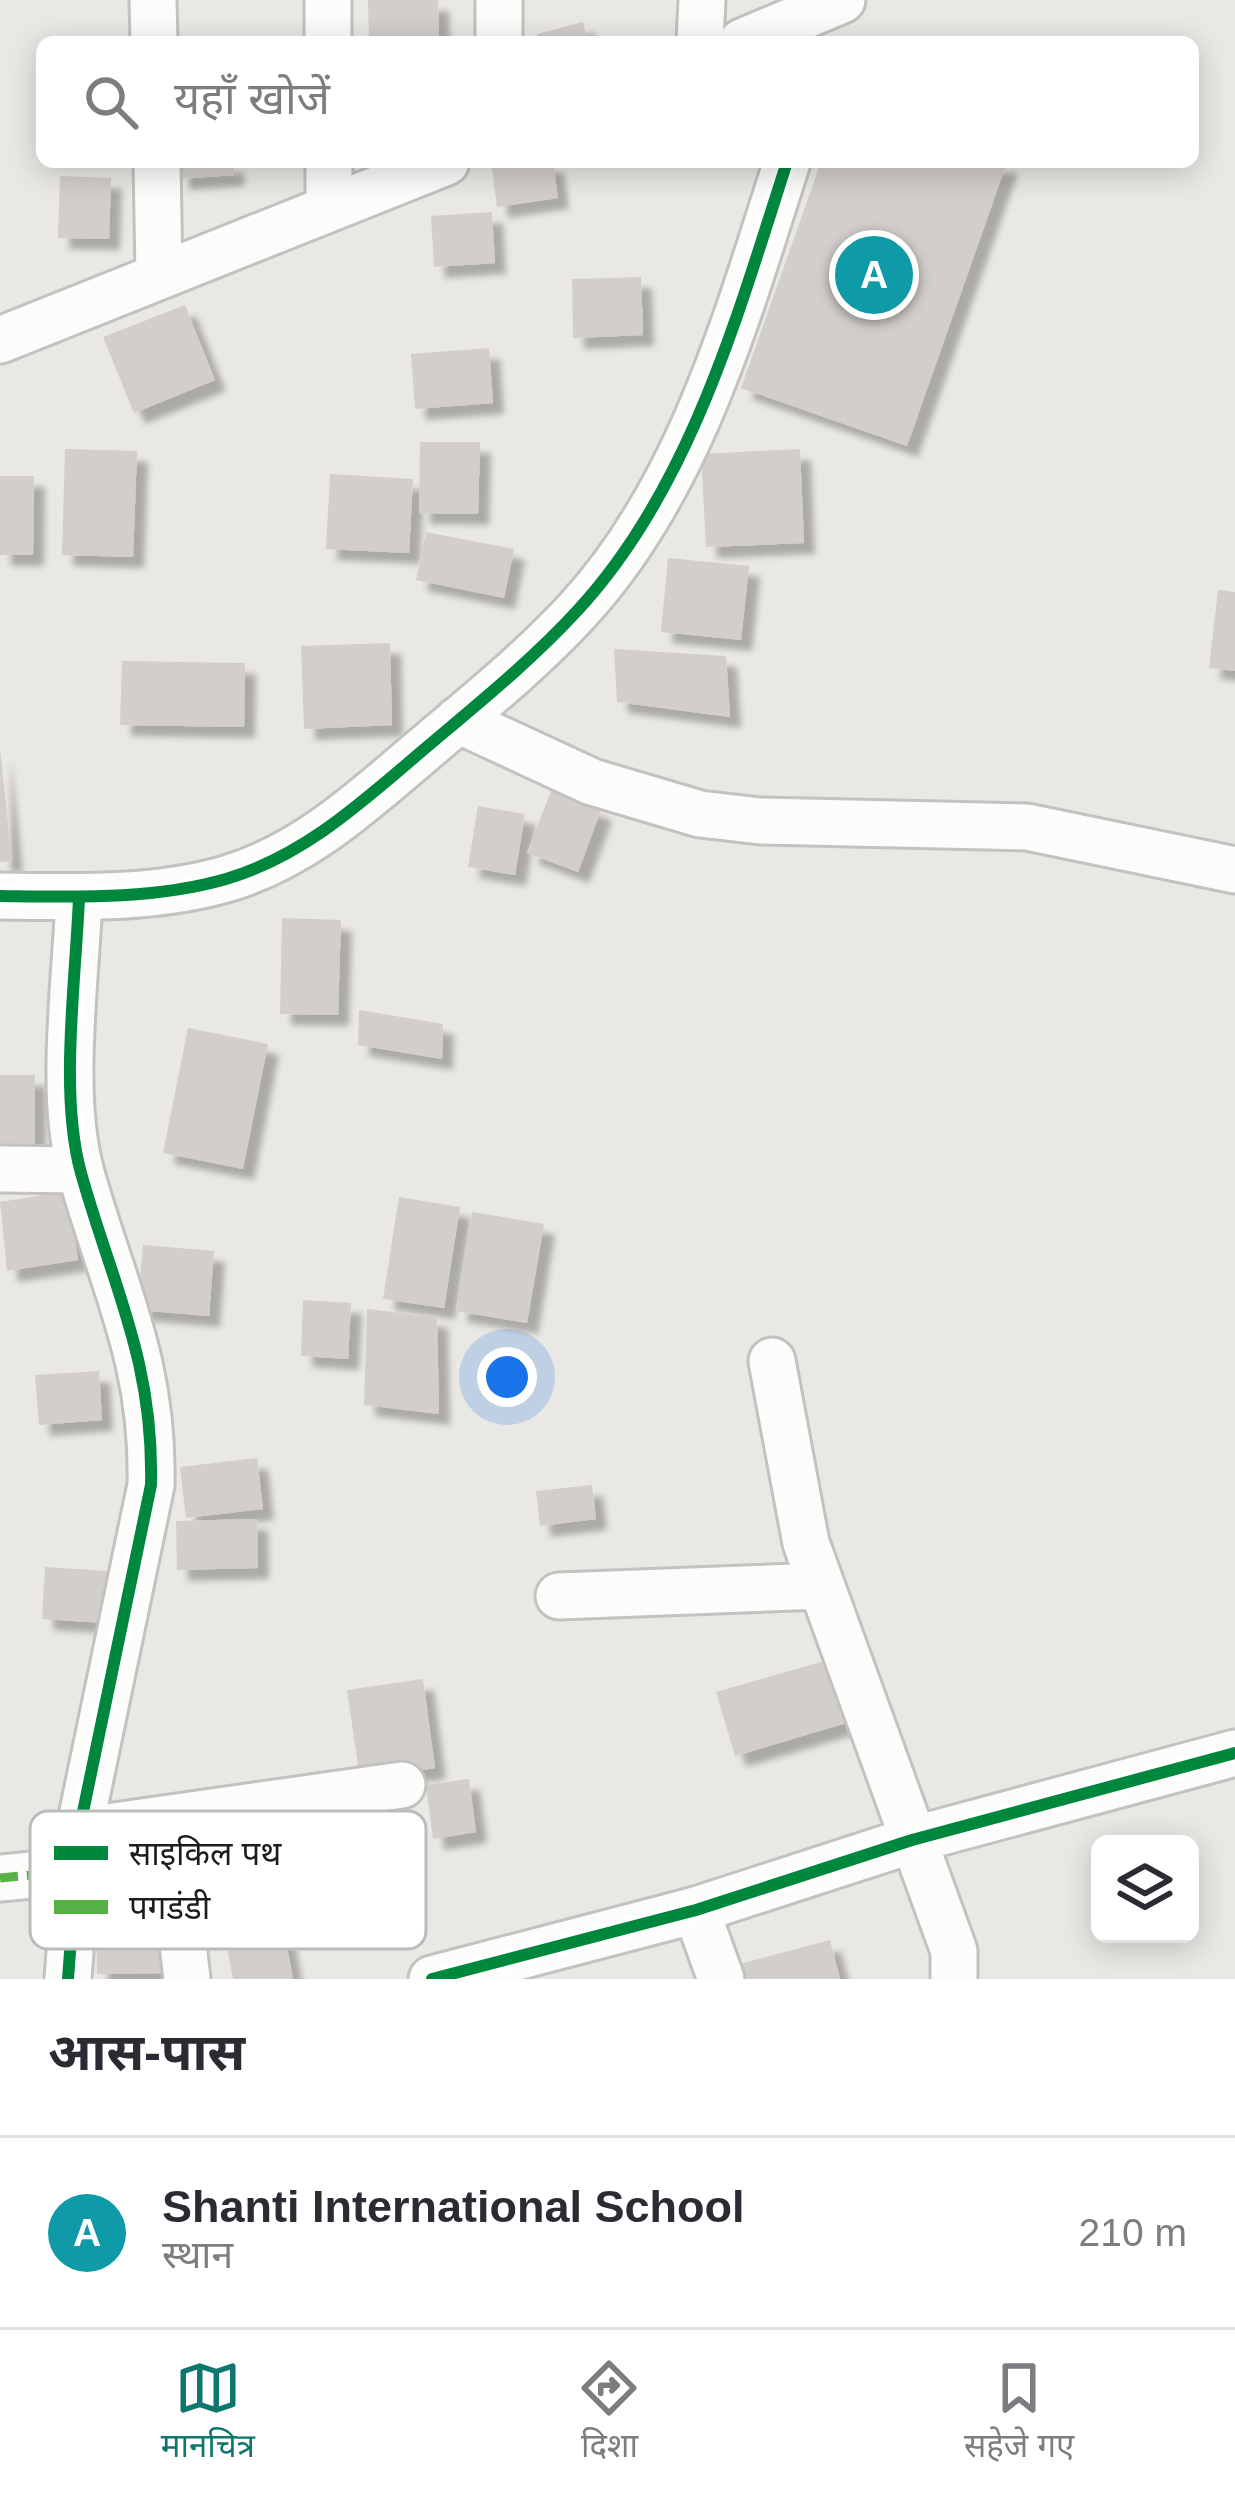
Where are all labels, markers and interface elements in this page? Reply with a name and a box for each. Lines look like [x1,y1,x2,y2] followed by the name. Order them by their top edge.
[36,36,1199,168] search box
[78,69,144,135] icon: search
[174,73,330,124] text: यहाँ खोजें
[835,230,913,320] pin: A
[477,1347,537,1407] your location
[30,1811,426,1949] legend
[129,1835,282,1872] text: साइकिल पथ
[1091,1835,1199,1943] map controls
[1091,1835,1199,1943] button: layers
[129,1889,212,1926] text: पगडंडी
[48,2024,245,2081] text: आस-पास
[162,2181,745,2232] text: Shanti International School
[73,2211,101,2254] text: A
[1079,2211,1187,2254] text: 210 m
[162,2233,233,2276] text: स्थान
[161,2355,255,2470] tab: मानचित्र
[576,2355,642,2470] tab: दिशा
[964,2355,1074,2470] tab: सहेजे गए

